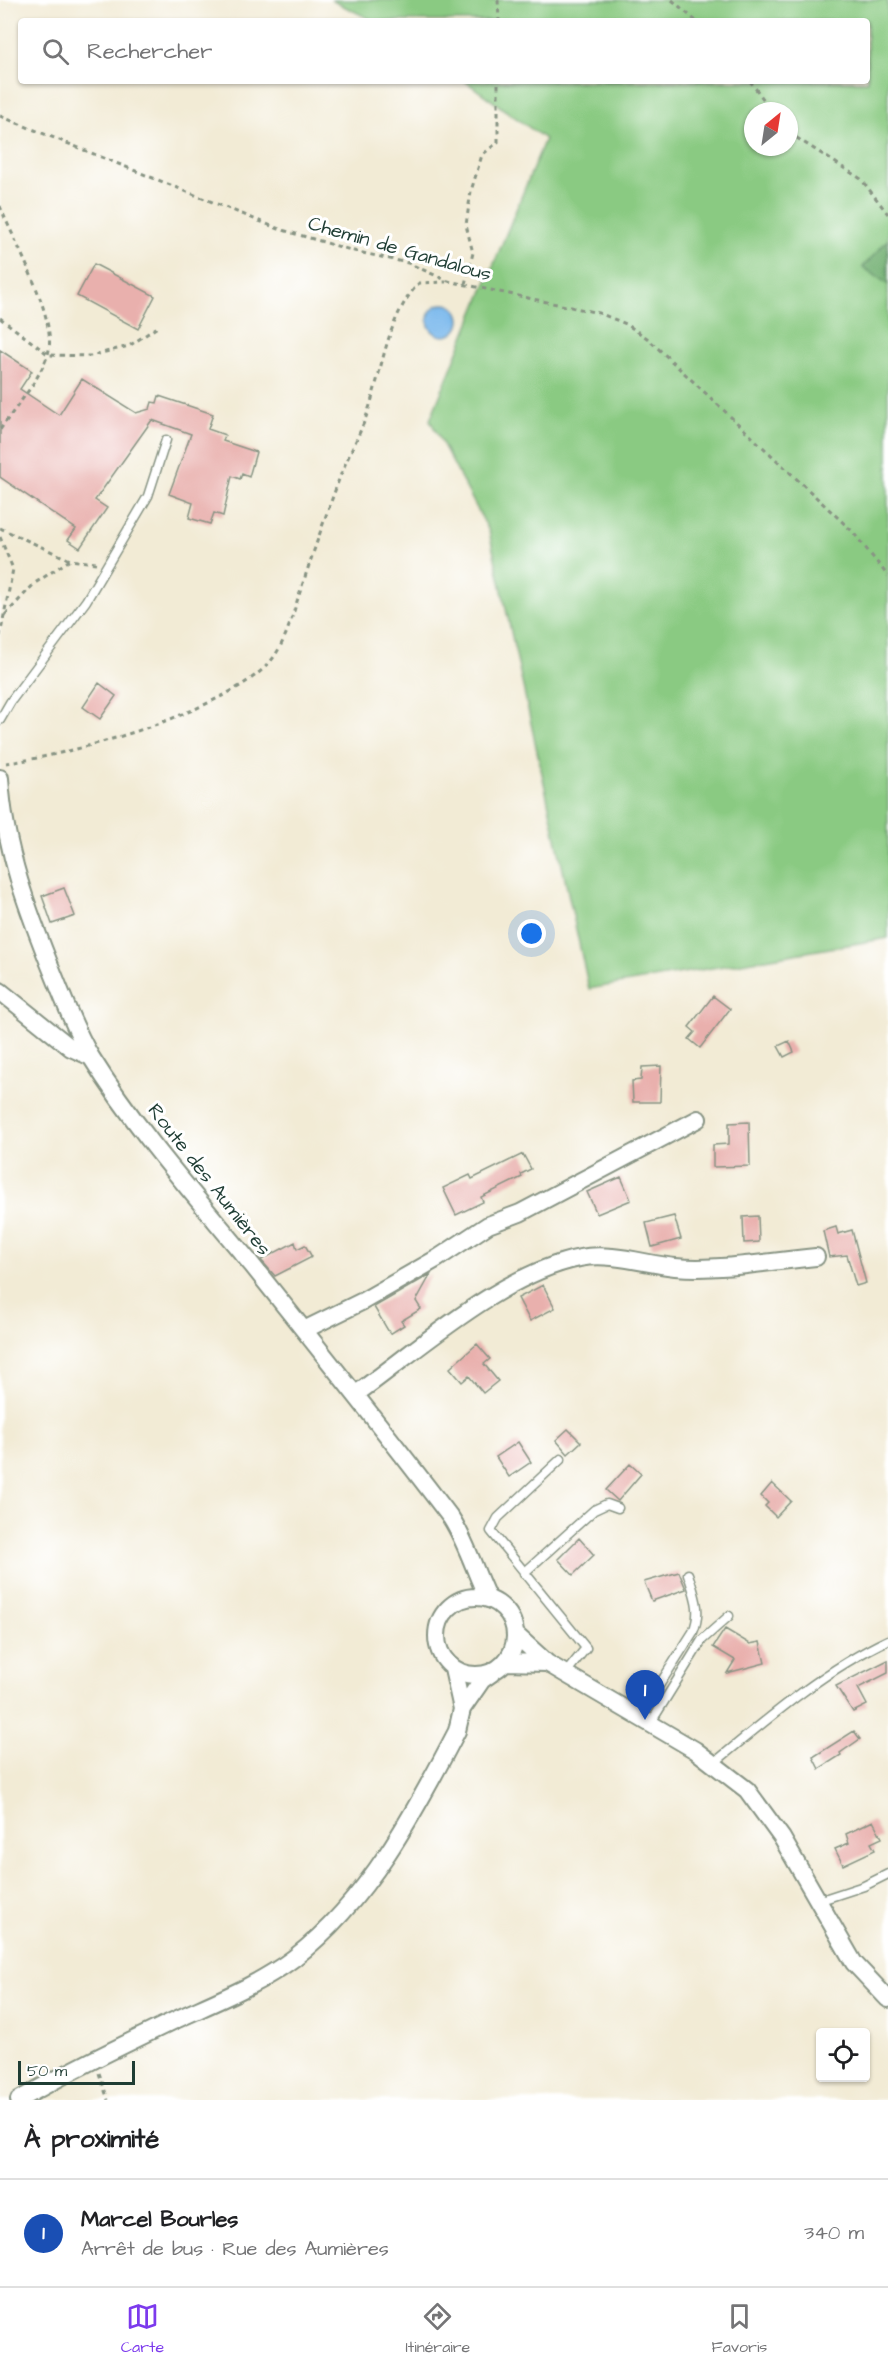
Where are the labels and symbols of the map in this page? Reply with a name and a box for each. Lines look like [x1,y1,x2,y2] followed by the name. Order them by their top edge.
[744,102,798,156] north arrow
[305,209,495,289] street label: Chemin de Gandalous
[517,919,546,948] your location
[141,1098,277,1262] street label: Route des Aumières
[626,1670,664,1720] pin: 1
[18,2058,135,2086] scale bar

